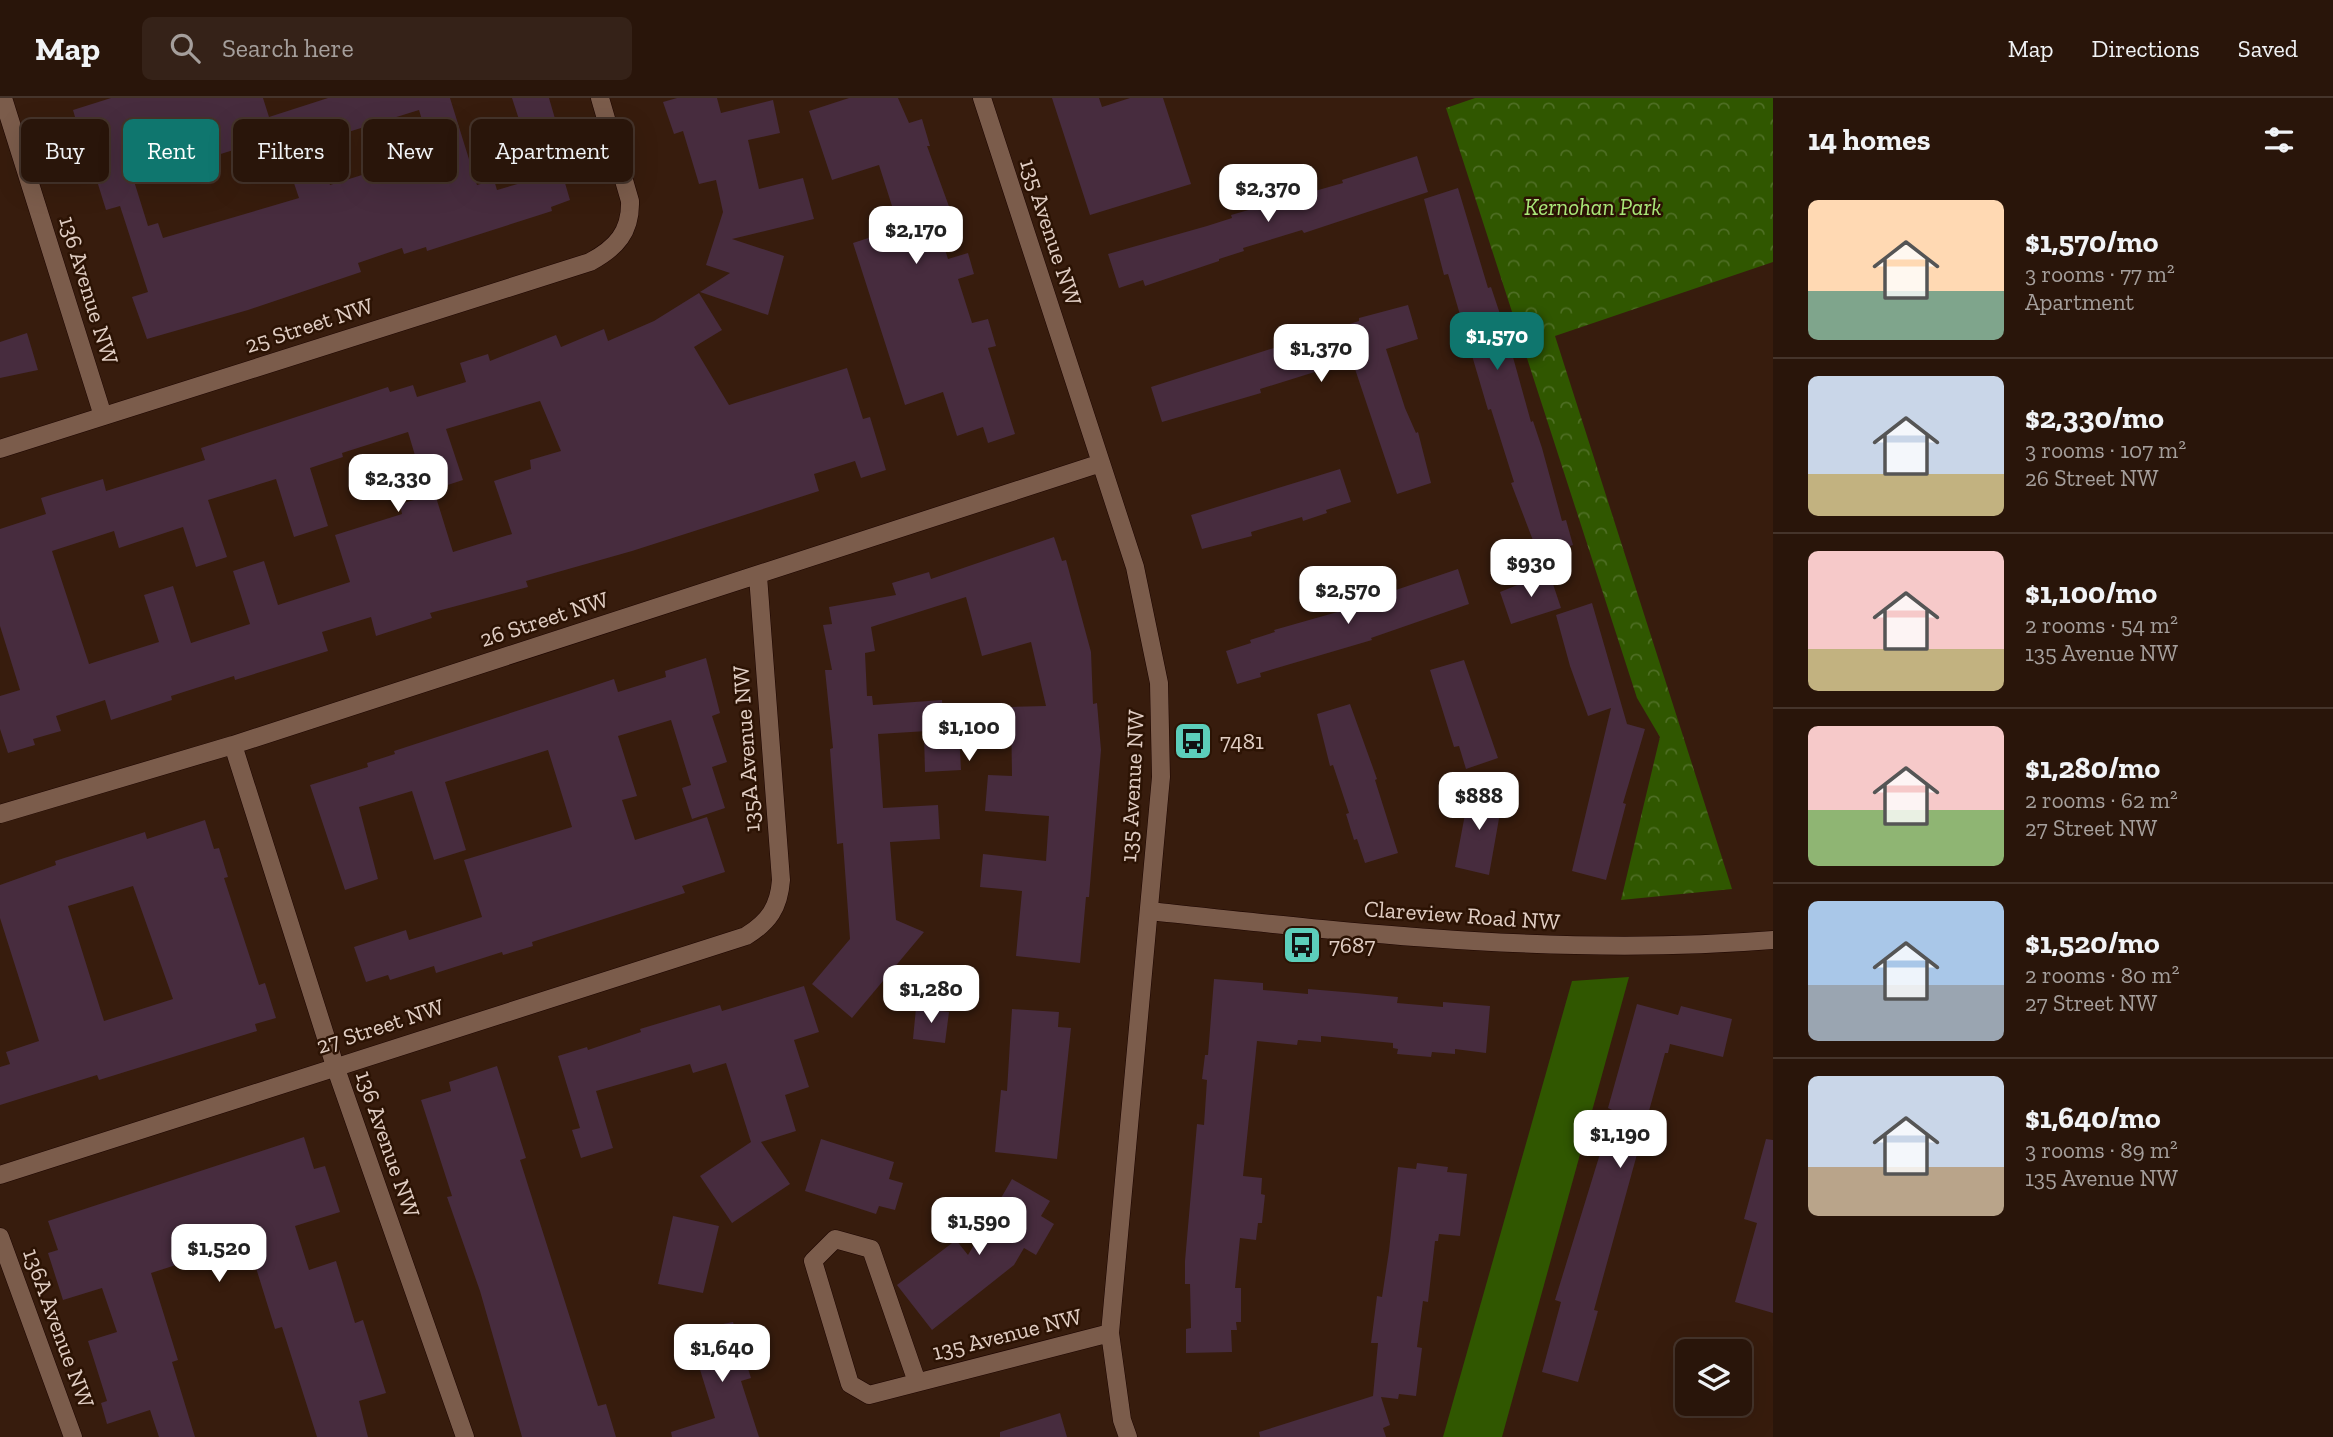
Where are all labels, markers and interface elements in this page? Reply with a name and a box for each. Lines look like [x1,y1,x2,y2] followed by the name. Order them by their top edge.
[142,17,632,80] search box
[35,29,100,68] text: Map
[166,29,204,67] icon: search
[222,32,354,64] text: Search here
[2008,34,2054,63] text: Map
[2092,34,2200,63] text: Directions
[2238,34,2298,63] text: Saved
[21,119,109,182] chip: Buy
[123,119,219,182] chip: Rent
[233,119,349,182] chip: Filters
[363,119,457,182] chip: New
[471,119,633,182] chip: Apartment
[2260,121,2298,159] icon: filters
[1808,122,1931,158] text: 14 homes
[1014,155,1088,310] street label: 135 Avenue NW
[1211,164,1325,224] pin: $2,370
[1235,173,1301,201] text: $2,370
[1524,193,1662,221] park label: Kernohan Park
[859,206,973,266] pin: $2,170
[53,213,125,368] street label: 136 Avenue NW
[885,215,947,243] text: $2,170
[2025,224,2158,260] text: $1,570/mo
[1864,228,1948,312] icon: home
[2025,260,2175,288] text: 3 rooms · 77 m²
[2025,288,2134,316] text: Apartment
[241,291,377,359] street label: 25 Street NW
[1440,313,1554,372] pin: $1,570
[1466,321,1528,349] text: $1,570
[1264,324,1378,384] pin: $1,370
[1290,333,1352,361] text: $1,370
[2025,400,2164,436] text: $2,330/mo
[1864,404,1948,488] icon: home
[2025,436,2186,464] text: 3 rooms · 107 m²
[341,454,455,514] pin: $2,330
[365,463,431,491] text: $2,330
[2025,464,2159,492] text: 26 Street NW
[1490,540,1572,599] pin: $930
[1506,548,1556,576] text: $930
[1291,566,1405,626] pin: $2,570
[1315,575,1381,603] text: $2,570
[2025,575,2157,611] text: $1,100/mo
[1864,579,1948,663] icon: home
[476,585,612,653] street label: 26 Street NW
[2025,611,2178,639] text: 2 rooms · 54 m²
[2025,639,2178,667] text: 135 Avenue NW
[726,664,766,833] street label: 135A Avenue NW
[912,704,1026,763] pin: $1,100
[1114,708,1150,863] street label: 135 Avenue NW
[938,712,1000,740] text: $1,100
[1172,720,1214,762] bus stop icon: 7481
[1220,727,1264,755] place label: 7481
[2025,750,2160,786] text: $1,280/mo
[1864,754,1948,838] icon: home
[1438,772,1520,832] pin: $888
[1455,781,1503,809] text: $888
[2025,786,2178,814] text: 2 rooms · 62 m²
[2025,814,2157,842] text: 27 Street NW
[1363,894,1561,936] street label: Clareview Road NW
[1281,924,1323,966] bus stop icon: 7687
[2025,925,2160,961] text: $1,520/mo
[1864,929,1948,1013] icon: home
[1329,931,1375,959] place label: 7687
[2025,961,2179,989] text: 2 rooms · 80 m²
[874,965,988,1025] pin: $1,280
[899,974,963,1002] text: $1,280
[2025,989,2157,1017] text: 27 Street NW
[313,992,448,1060] street label: 27 Street NW
[350,1067,426,1222] street label: 136 Avenue NW
[2025,1100,2161,1136] text: $1,640/mo
[1864,1104,1948,1188] icon: home
[1563,1110,1677,1170] pin: $1,190
[1590,1119,1650,1147] text: $1,190
[2025,1136,2178,1164] text: 3 rooms · 89 m²
[2025,1164,2178,1192] text: 135 Avenue NW
[922,1198,1036,1257] pin: $1,590
[947,1206,1011,1234] text: $1,590
[162,1224,276,1284] pin: $1,520
[187,1233,251,1261] text: $1,520
[17,1244,101,1412] street label: 136A Avenue NW
[929,1302,1085,1366] street label: 135 Avenue NW
[665,1324,779,1384] pin: $1,640
[690,1333,754,1361] text: $1,640
[1675,1339,1752,1416] map controls
[1675,1339,1752,1416] button: layers

